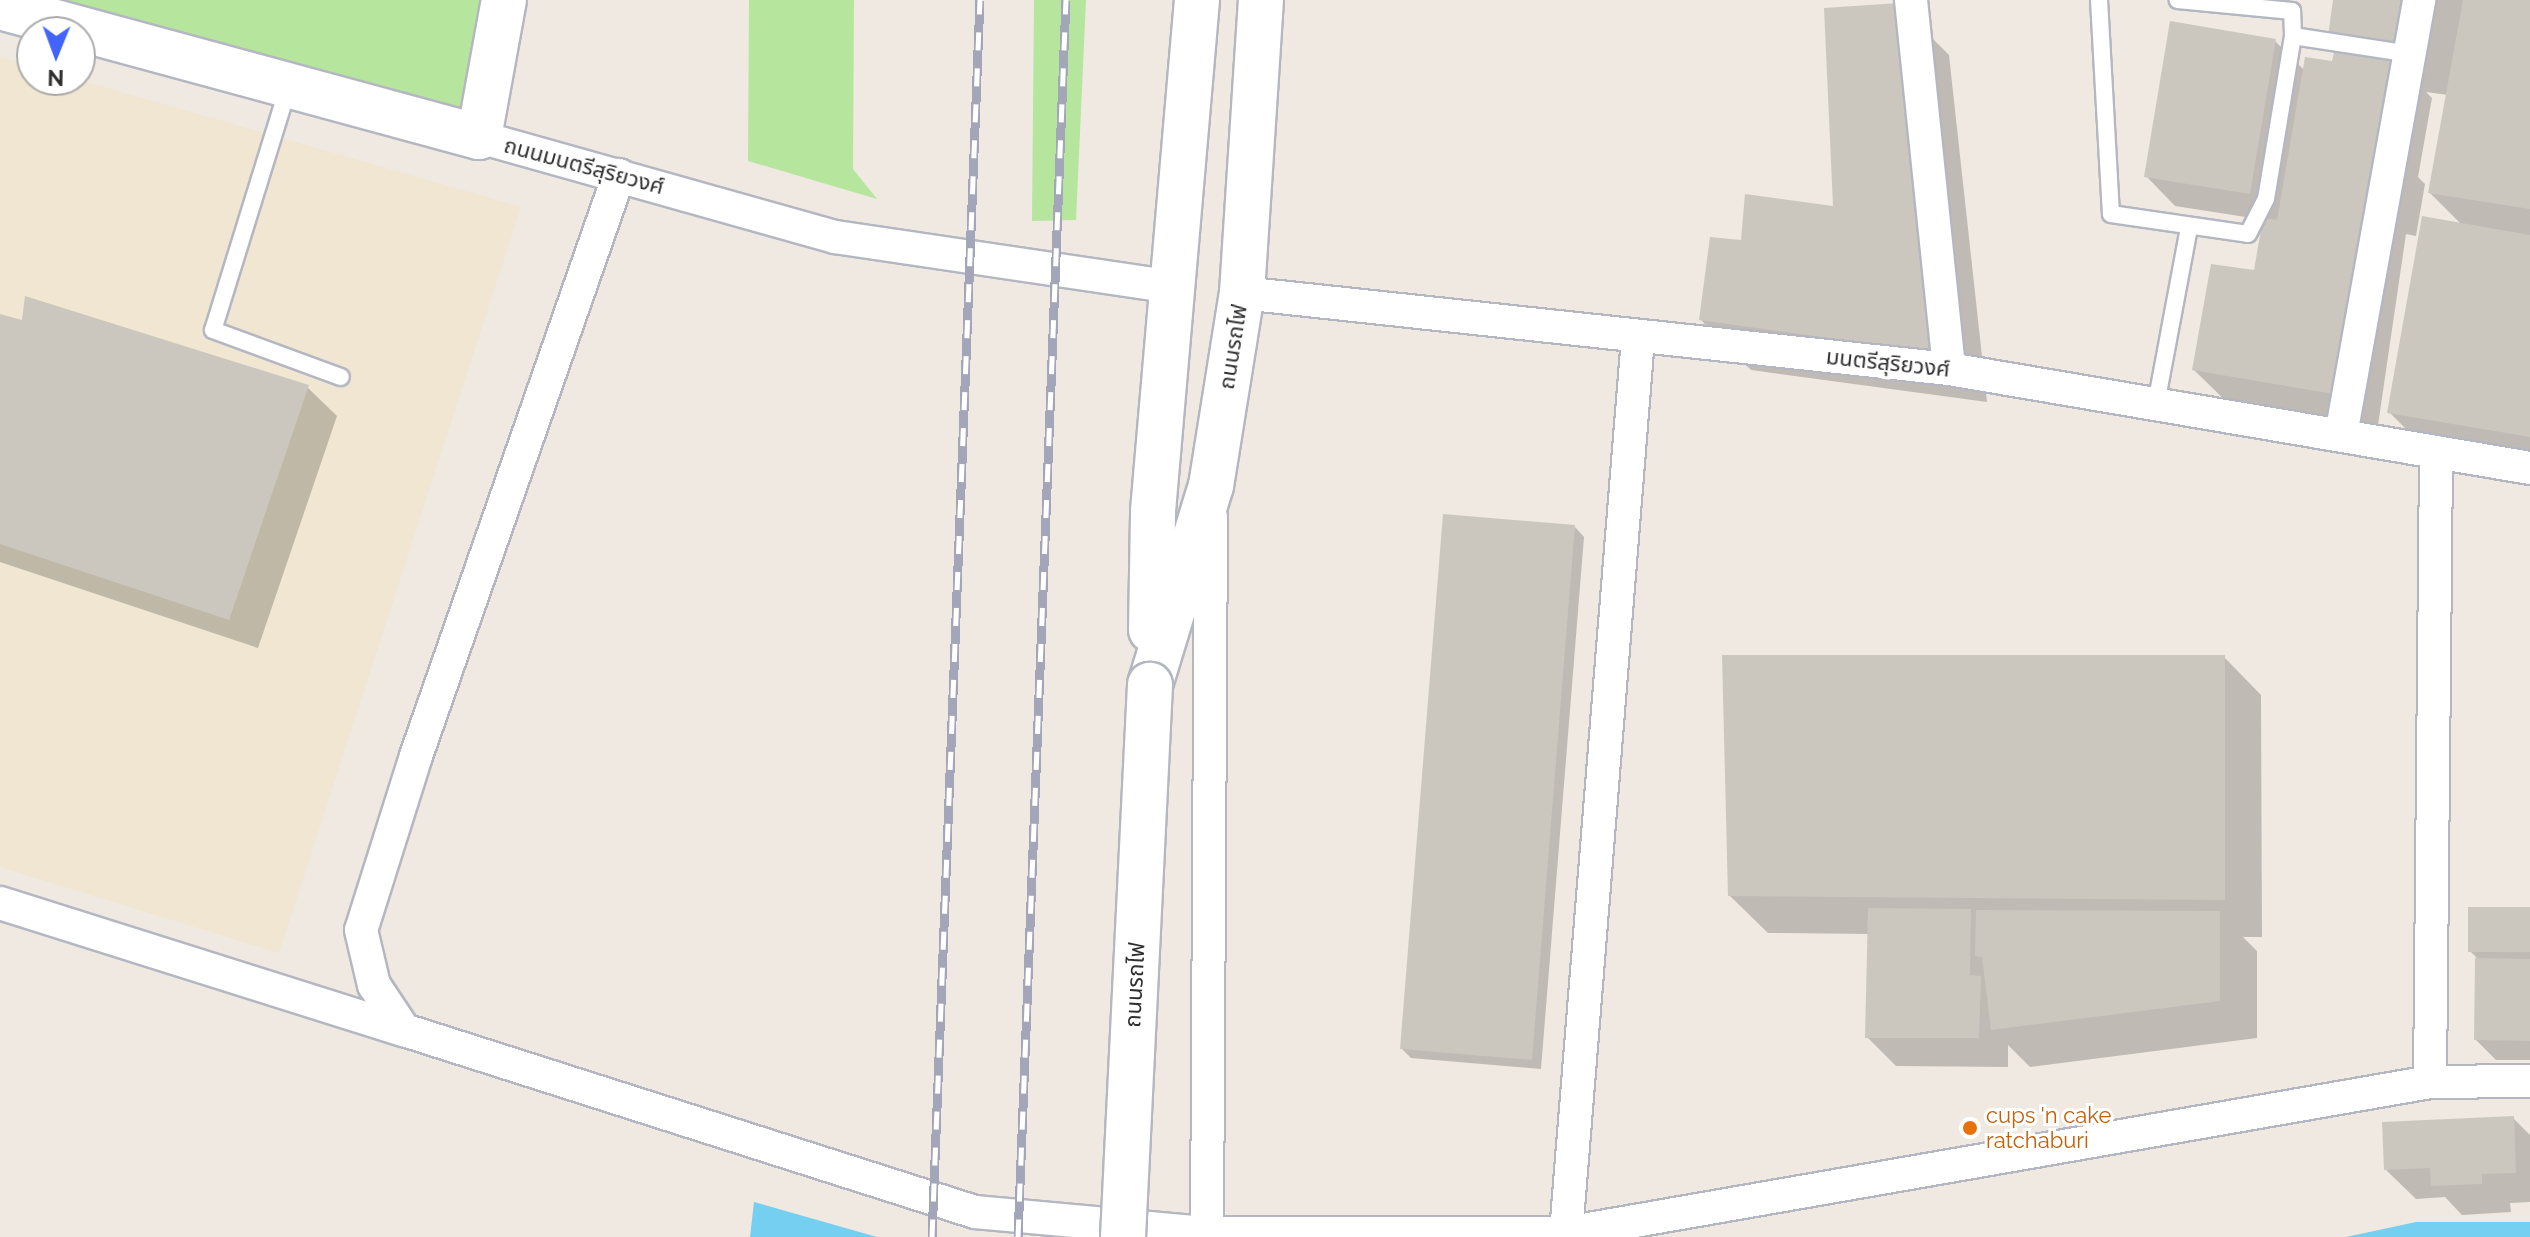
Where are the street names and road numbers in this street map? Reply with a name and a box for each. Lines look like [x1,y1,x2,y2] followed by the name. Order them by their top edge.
[501,132,667,200] street label: ถนนมนตรีสุริยวงศ์
[1213,303,1253,391] street label: ถนนรถไฟ
[1825,343,1951,383] street label: มนตรีสุริยวงศ์
[1120,942,1150,1028] street label: ถนนรถไฟ

